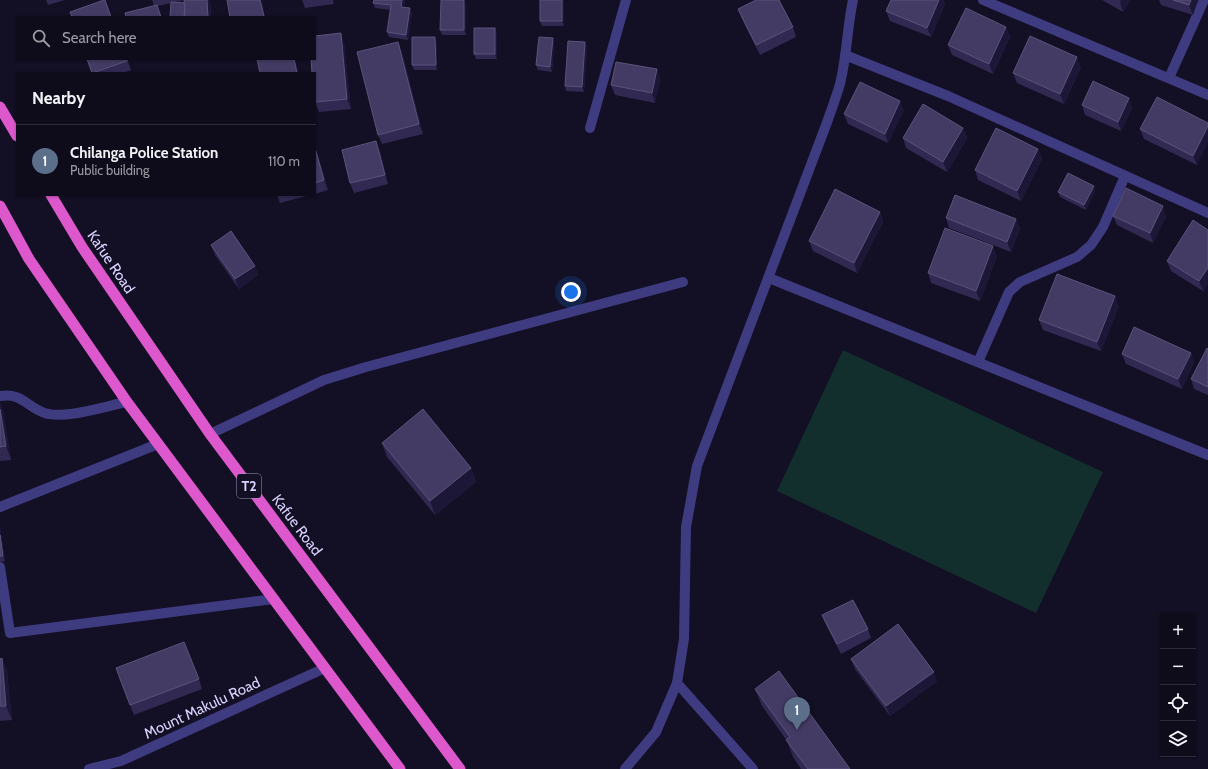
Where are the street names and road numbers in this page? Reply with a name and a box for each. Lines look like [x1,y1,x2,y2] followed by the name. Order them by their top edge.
[83,227,139,297] street label: Kafue Road
[237,474,261,498] road number: T2
[268,491,326,559] street label: Kafue Road
[141,673,263,743] street label: Mount Makulu Road

